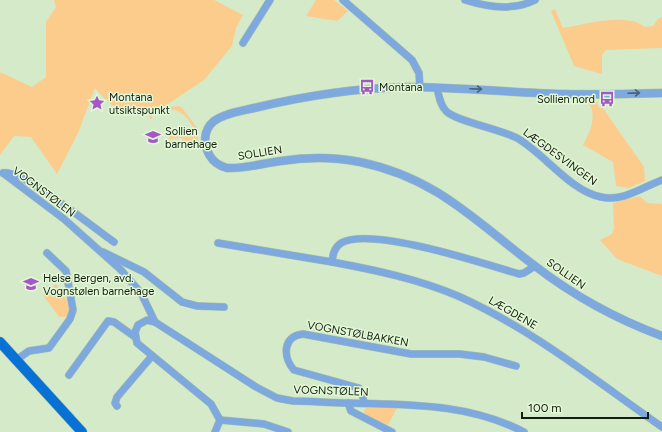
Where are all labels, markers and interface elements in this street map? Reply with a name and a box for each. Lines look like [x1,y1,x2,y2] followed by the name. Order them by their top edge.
[358,78,376,96] bus stop icon: Montana
[379,81,422,94] place label: Montana
[469,85,482,93] one-way arrow
[598,90,616,108] bus stop icon: Sollien nord
[627,90,640,97] one-way arrow
[109,91,170,117] place label: Montana utsiktspunkt
[537,93,595,106] place label: Sollien nord
[88,94,106,112] place icon: Montana utsiktspunkt
[165,125,217,151] place label: Sollien barnehage
[520,126,600,188] street label: LÆGDESVINGEN
[144,128,162,146] school or university icon: Sollien barnehage
[237,143,283,163] street label: SOLLIEN
[10,164,78,220] street label: VOGNSTØLEN
[544,256,588,292] street label: SOLLIEN
[43,272,154,298] place label: Helse Bergen, avd. Vognstølen barnehage
[22,275,40,293] school or university icon: Helse Bergen, avd. Vognstølen barnehage
[486,294,540,332] street label: LÆGDENE
[306,319,410,349] street label: VOGNSTØLBAKKEN
[293,383,369,399] street label: VOGNSTØLEN
[522,394,648,420] scale bar
[528,401,562,415] text: 100 m

